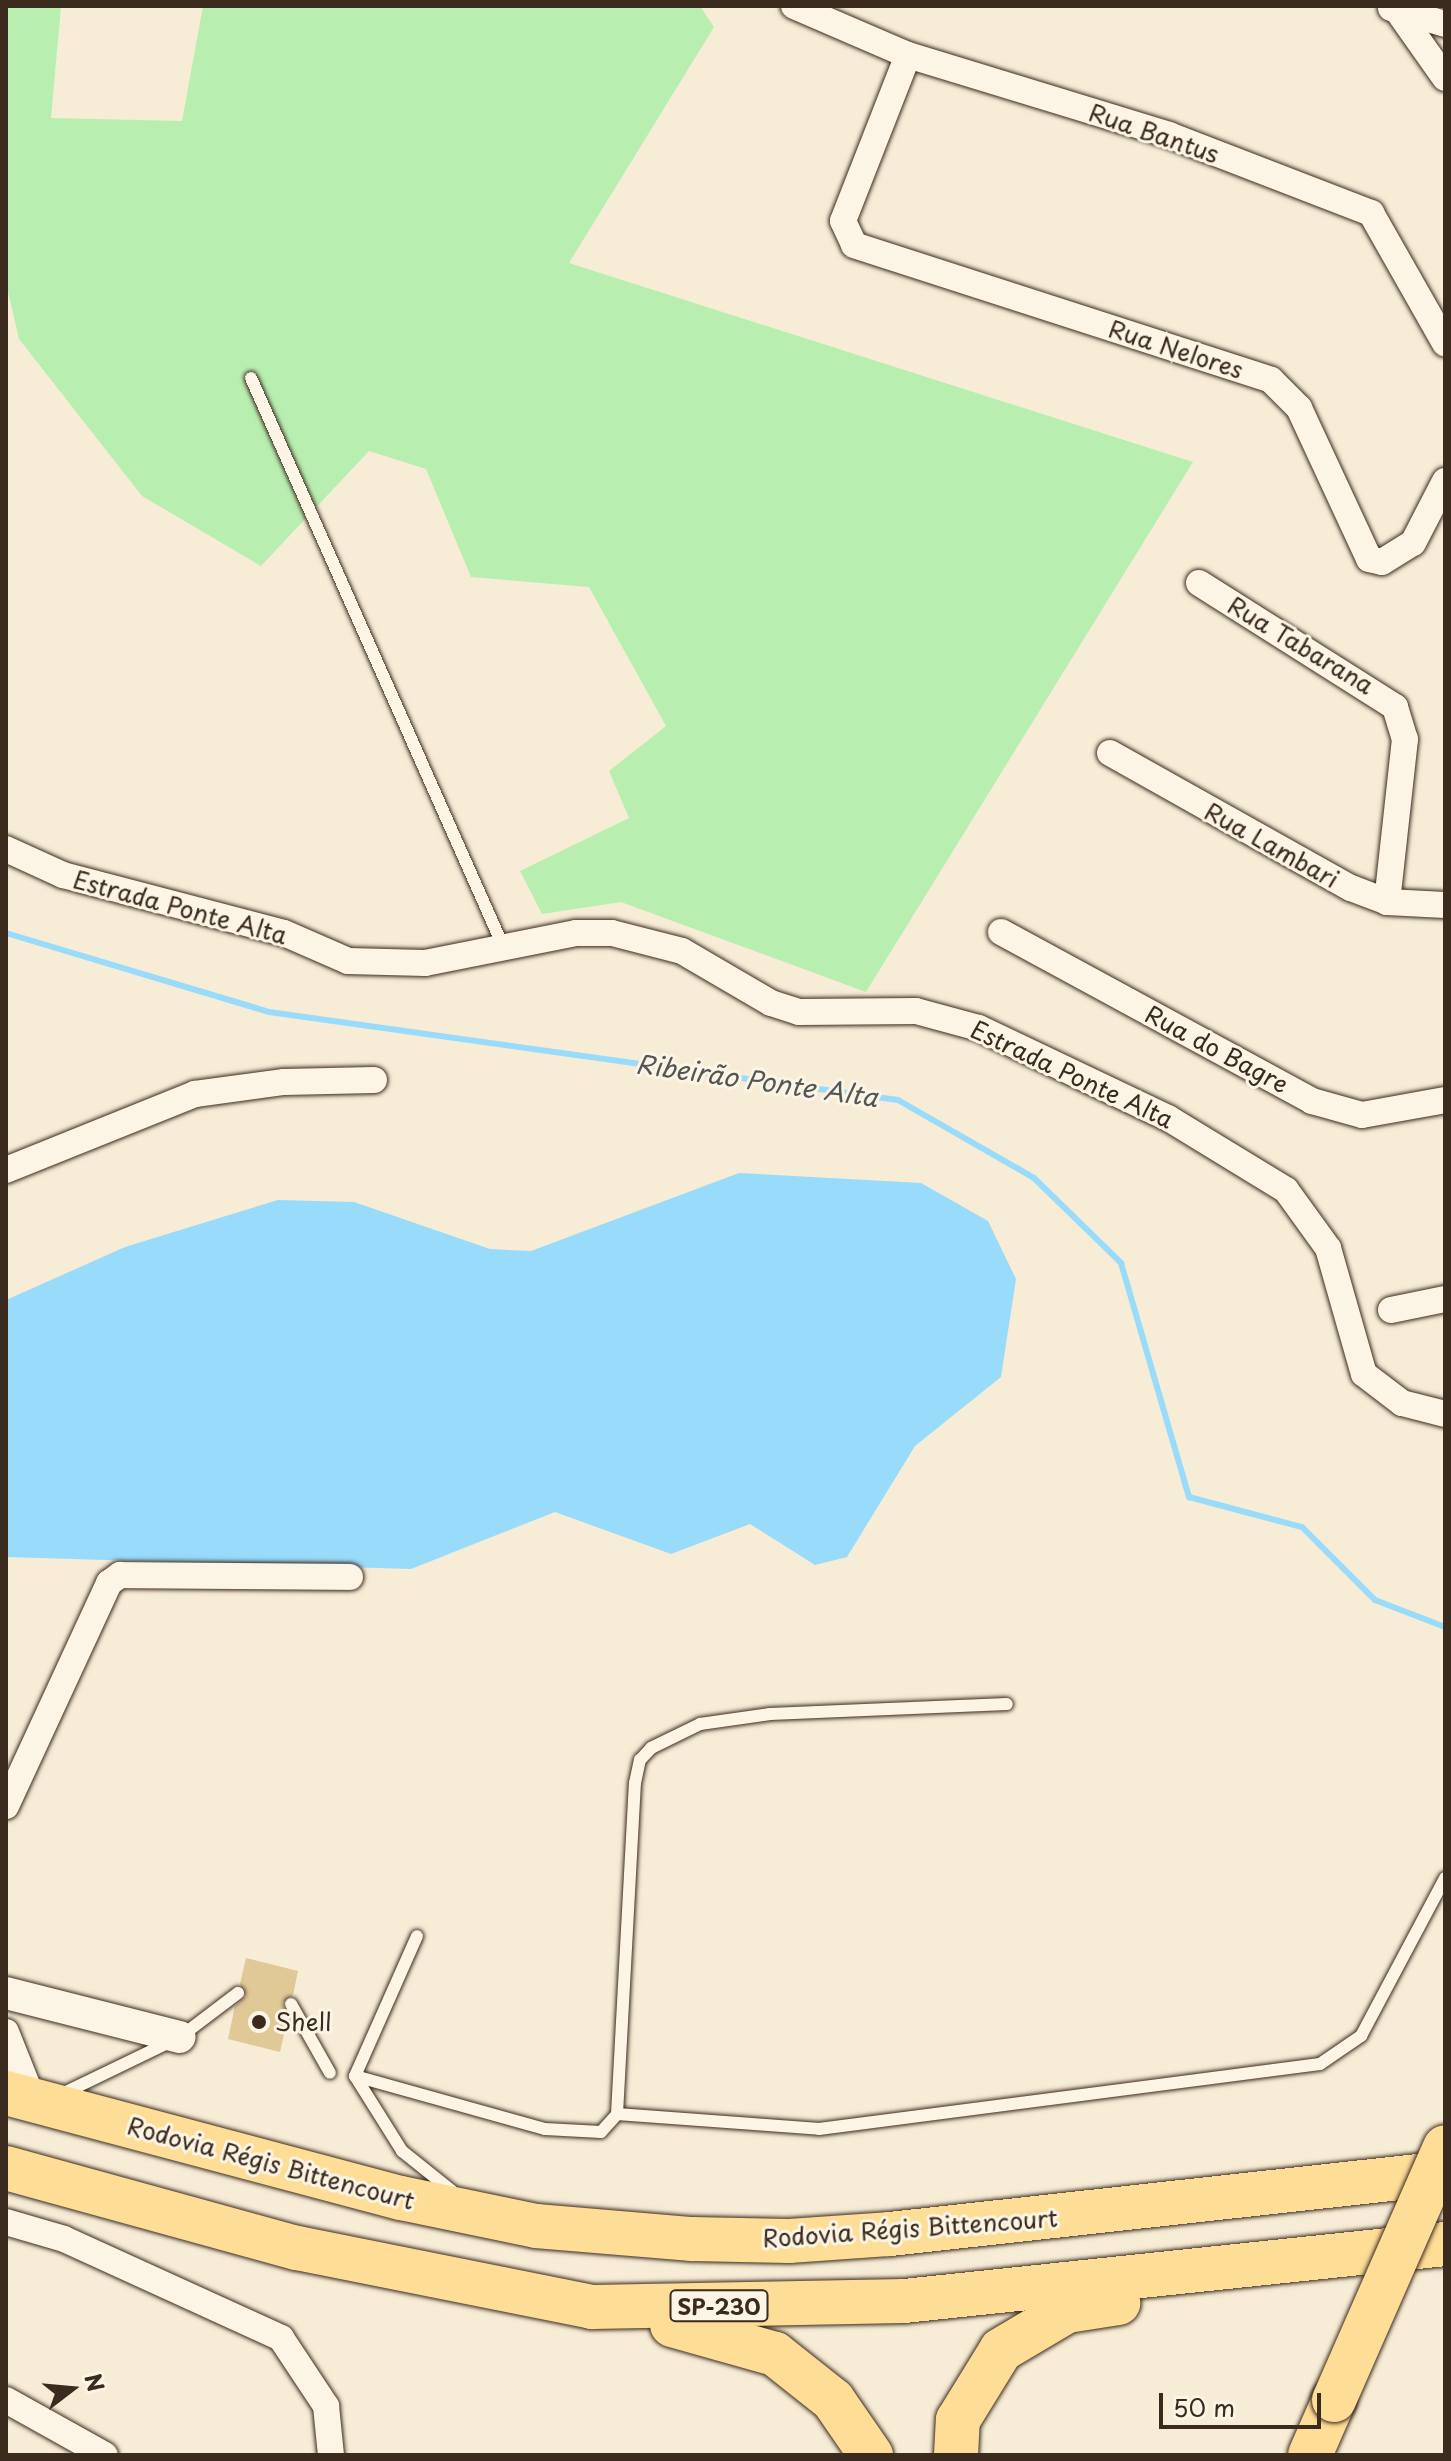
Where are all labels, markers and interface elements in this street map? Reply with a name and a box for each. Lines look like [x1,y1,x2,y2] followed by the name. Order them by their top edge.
[1086,98,1222,168] street label: Rua Bantus
[1105,314,1247,384] street label: Rua Nelores
[1223,590,1379,700] street label: Rua Tabarana
[1200,796,1344,894] street label: Rua Lambari
[70,865,290,949] street label: Estrada Ponte Alta
[1140,999,1294,1099] street label: Rua do Bagre
[966,1014,1178,1134] street label: Estrada Ponte Alta
[634,1048,880,1112] water label: Ribeirão Ponte Alta
[275,2008,332,2036] place label: Shell
[250,2013,268,2031] marker: Shell
[124,2111,418,2215] street label: Rodovia Régis Bittencourt
[761,2203,1059,2253] street label: Rodovia Régis Bittencourt
[669,2288,769,2324] road number: SP-230
[32,2349,112,2429] north arrow
[77,2369,114,2395] text: N
[1163,2377,1325,2427] scale bar
[1173,2389,1235,2425] text: 50 m

